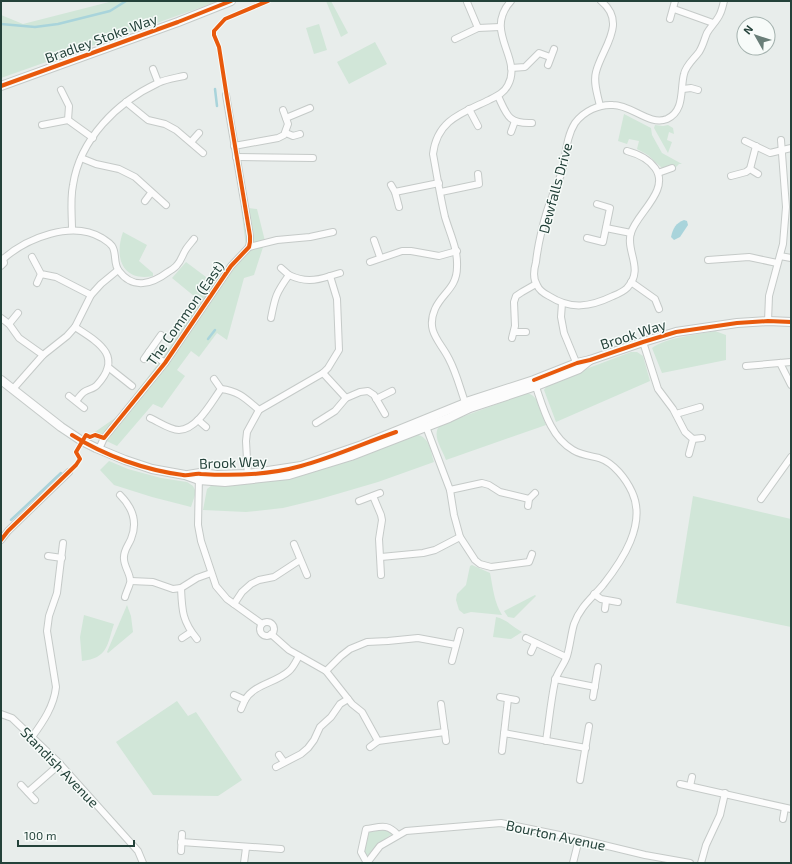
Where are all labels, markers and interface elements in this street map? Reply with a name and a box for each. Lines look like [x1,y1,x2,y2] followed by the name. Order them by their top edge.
[42,10,160,66] street label: Bradley Stoke Way
[736,16,776,56] north arrow
[740,22,755,37] text: N
[535,141,575,235] street label: Dewfalls Drive
[143,257,227,369] street label: The Common (East)
[598,315,669,353] street label: Brook Way
[199,452,268,472] street label: Brook Way
[17,723,103,811] street label: Standish Avenue
[505,816,607,854] street label: Bourton Avenue
[18,822,134,848] scale bar
[24,828,56,842] text: 100 m

